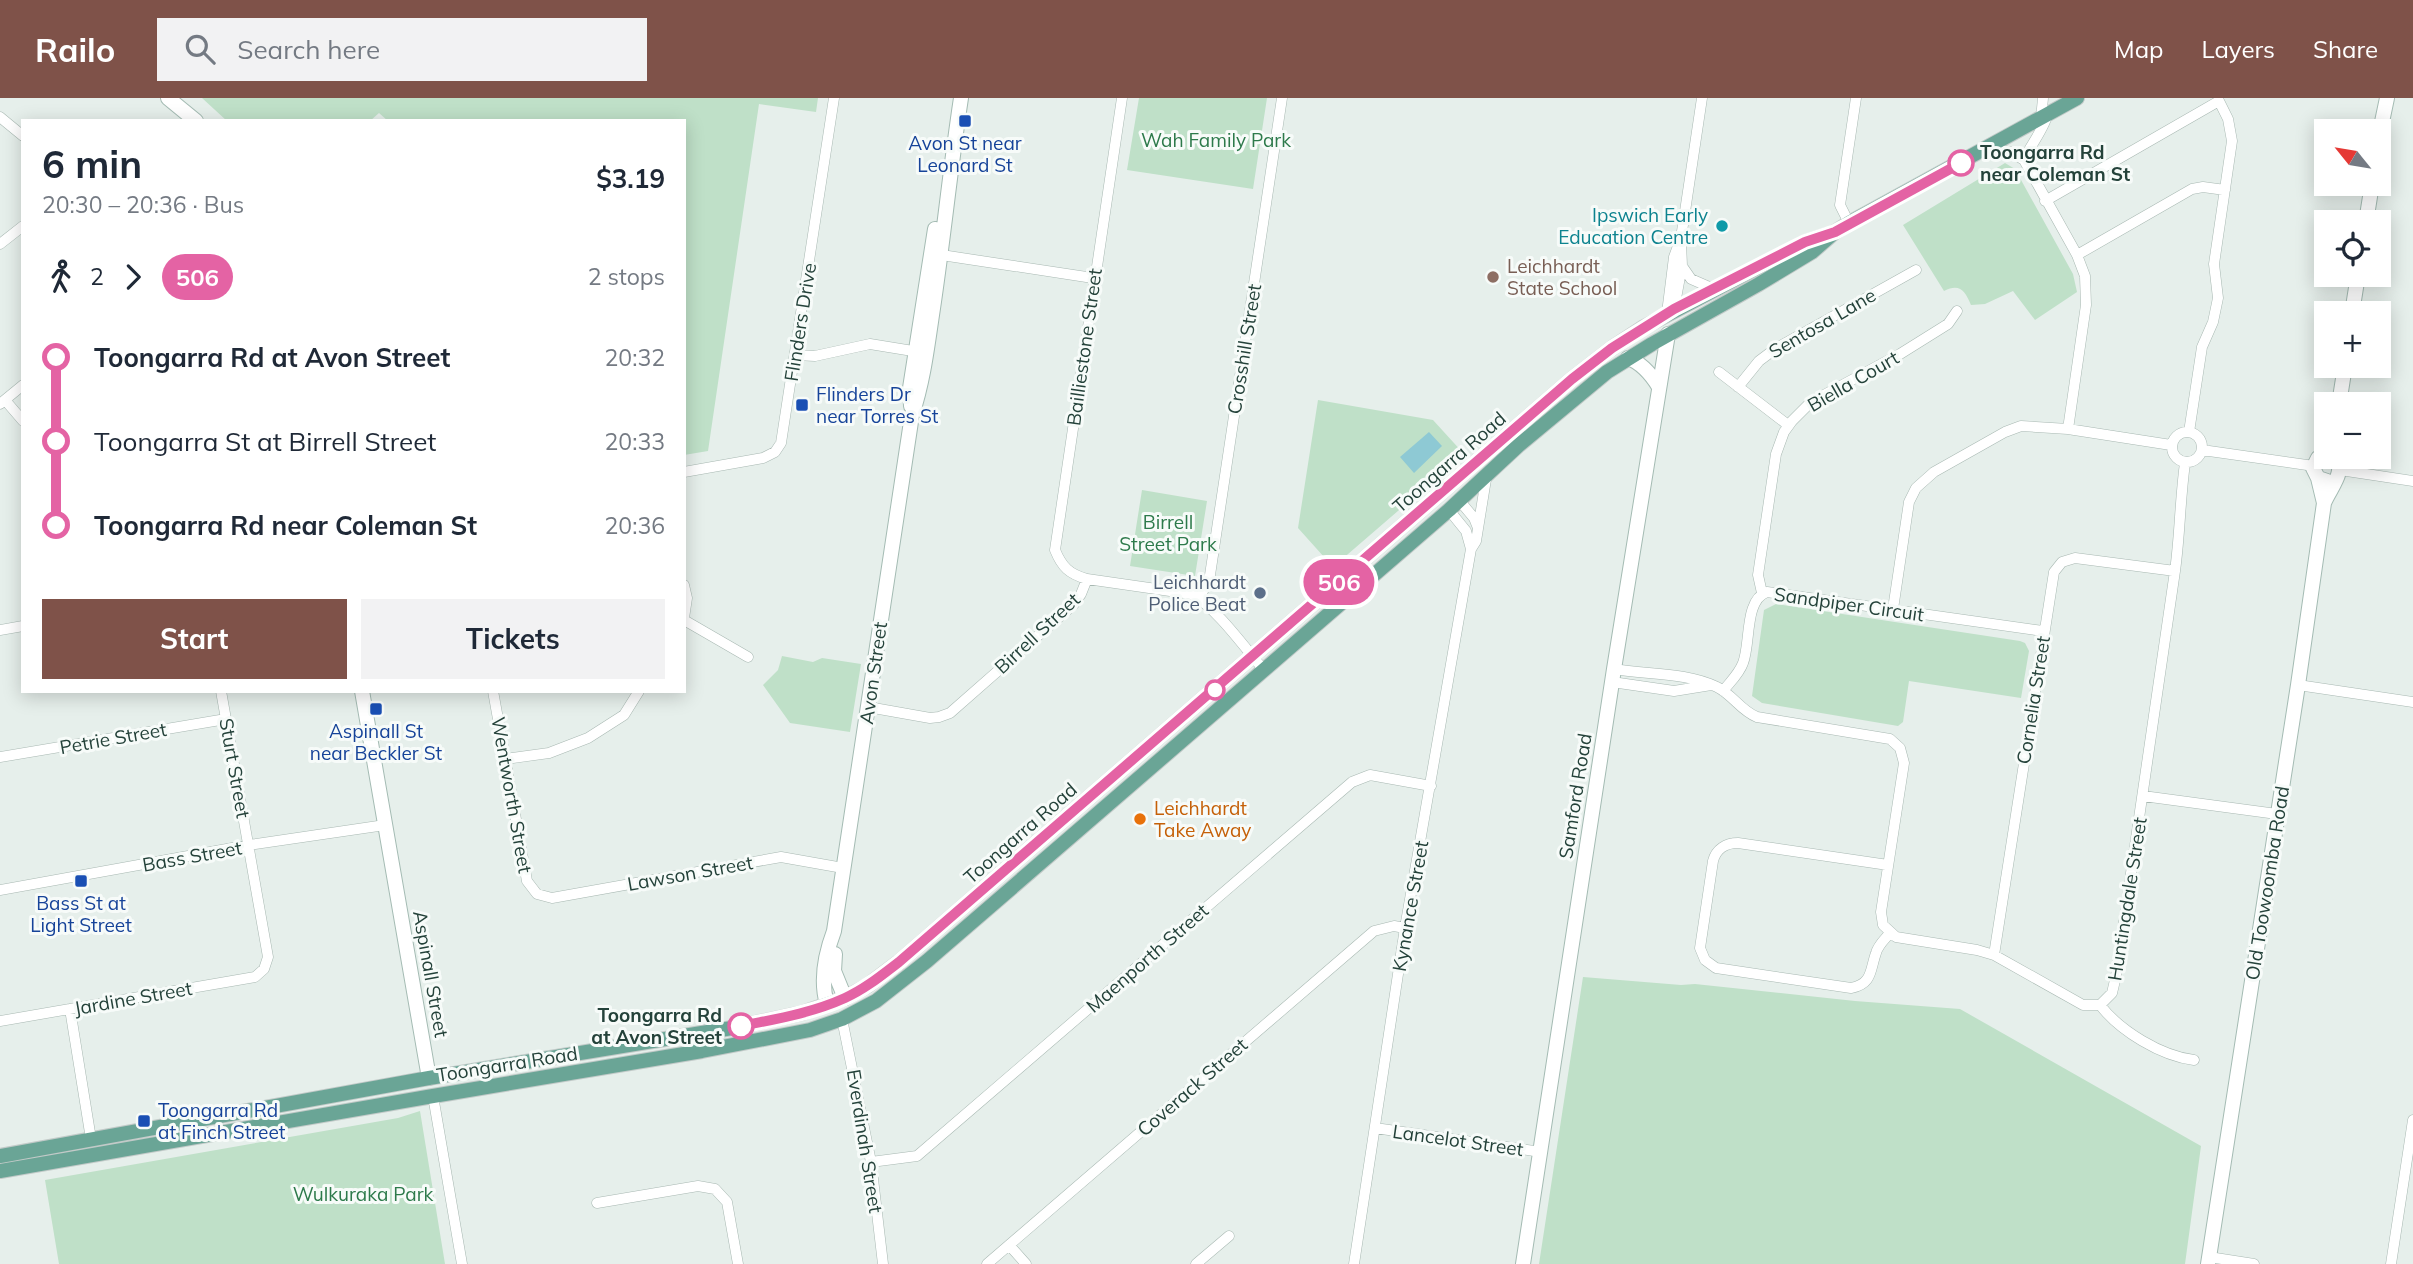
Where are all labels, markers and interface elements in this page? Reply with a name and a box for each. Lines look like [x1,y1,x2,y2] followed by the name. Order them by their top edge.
[157,18,647,81] search box
[35,29,115,70] text: Railo
[181,30,219,68] icon: search
[237,33,380,66] text: Search here
[2114,34,2163,64] text: Map
[2201,34,2275,64] text: Layers
[2313,34,2378,64] text: Share
[957,113,973,129] marker: Avon St near Leonard St
[2314,119,2390,196] north arrow
[2314,119,2391,469] map controls
[1141,128,1291,152] park label: Wah Family Park
[908,131,1022,177] place label: Avon St near Leonard St
[42,140,142,188] text: 6 min
[1980,140,2130,186] place label: Toongarra Rd near Coleman St
[1948,150,1974,176] marker: Toongarra Rd near Coleman St
[596,162,665,195] text: $3.19
[42,190,244,219] text: 20:30 – 20:36 · Bus
[1558,203,1708,249] place label: Ipswich Early Education Centre
[2314,210,2391,287] button: locate
[1714,218,1730,234] marker: Ipswich Early Education Centre
[1507,254,1617,300] place label: Leichhardt State School
[42,258,80,296] icon: walk
[114,258,152,296] icon: forward
[779,261,821,383] street label: Flinders Drive
[90,262,104,291] text: 2
[176,262,219,292] text: 506
[588,262,665,291] text: 2 stops
[1061,267,1107,427] street label: Bailliestone Street
[1485,269,1501,285] marker: Leichhardt State School
[1222,282,1266,416] street label: Crosshill Street
[1764,283,1880,363] street label: Sentosa Lane
[2314,301,2391,378] button: +
[94,341,450,374] text: Toongarra Rd at Avon Street
[605,343,665,372] text: 20:32
[1803,345,1903,417] street label: Biella Court
[816,382,939,428] place label: Flinders Dr near Torres St
[2314,392,2391,469] button: −
[794,397,810,413] marker: Flinders Dr near Torres St
[1387,406,1511,518] street label: Toongarra Road
[94,425,436,458] text: Toongarra St at Birrell Street
[605,427,665,456] text: 20:33
[94,509,477,542] text: Toongarra Rd near Coleman St
[1119,510,1217,556] park label: Birrell Street Park
[605,511,665,540] text: 20:36
[1299,559,1379,605] line badge: 506
[1317,567,1361,597] text: 506
[1148,570,1246,616] place label: Leichhardt Police Beat
[1773,582,1926,626] street label: Sandpiper Circuit
[1252,585,1268,601] marker: Leichhardt Police Beat
[989,587,1085,679] street label: Birrell Street
[42,599,347,679] button: Start
[361,599,665,679] button: Tickets
[854,620,892,726] street label: Avon Street
[2011,634,2055,766] street label: Cornelia Street
[1205,680,1225,700] unlabelled marker
[368,701,384,717] marker: Aspinall St near Beckler St
[486,715,538,875] street label: Wentworth Street
[214,716,256,820] street label: Sturt Street
[58,717,169,759] street label: Petrie Street
[310,719,443,765] place label: Aspinall St near Beckler St
[1553,732,1597,860] street label: Samford Road
[958,777,1082,889] street label: Toongarra Road
[2240,784,2294,982] street label: Old Toowoomba Road
[1154,796,1251,842] place label: Leichhardt Take Away
[1132,811,1148,827] marker: Leichhardt Take Away
[2102,815,2152,983] street label: Huntingdale Street
[140,835,244,877] street label: Bass Street
[1387,838,1433,973] street label: Kynance Street
[625,850,755,896] street label: Lawson Street
[73,873,89,889] marker: Bass St at Light Street
[30,891,132,937] place label: Bass St at Light Street
[1081,898,1213,1018] street label: Maenporth Street
[408,909,454,1040] street label: Aspinall Street
[72,976,194,1020] street label: Jardine Street
[591,1003,722,1049] place label: Toongarra Rd at Avon Street
[728,1013,754,1039] marker: Toongarra Rd at Avon Street
[1132,1032,1252,1141] street label: Coverack Street
[435,1041,579,1087] street label: Toongarra Road
[842,1067,888,1215] street label: Everdinah Street
[158,1098,286,1144] place label: Toongarra Rd at Finch Street
[136,1113,152,1129] marker: Toongarra Rd at Finch Street
[1391,1119,1525,1161] street label: Lancelot Street
[293,1182,434,1206] park label: Wulkuraka Park

